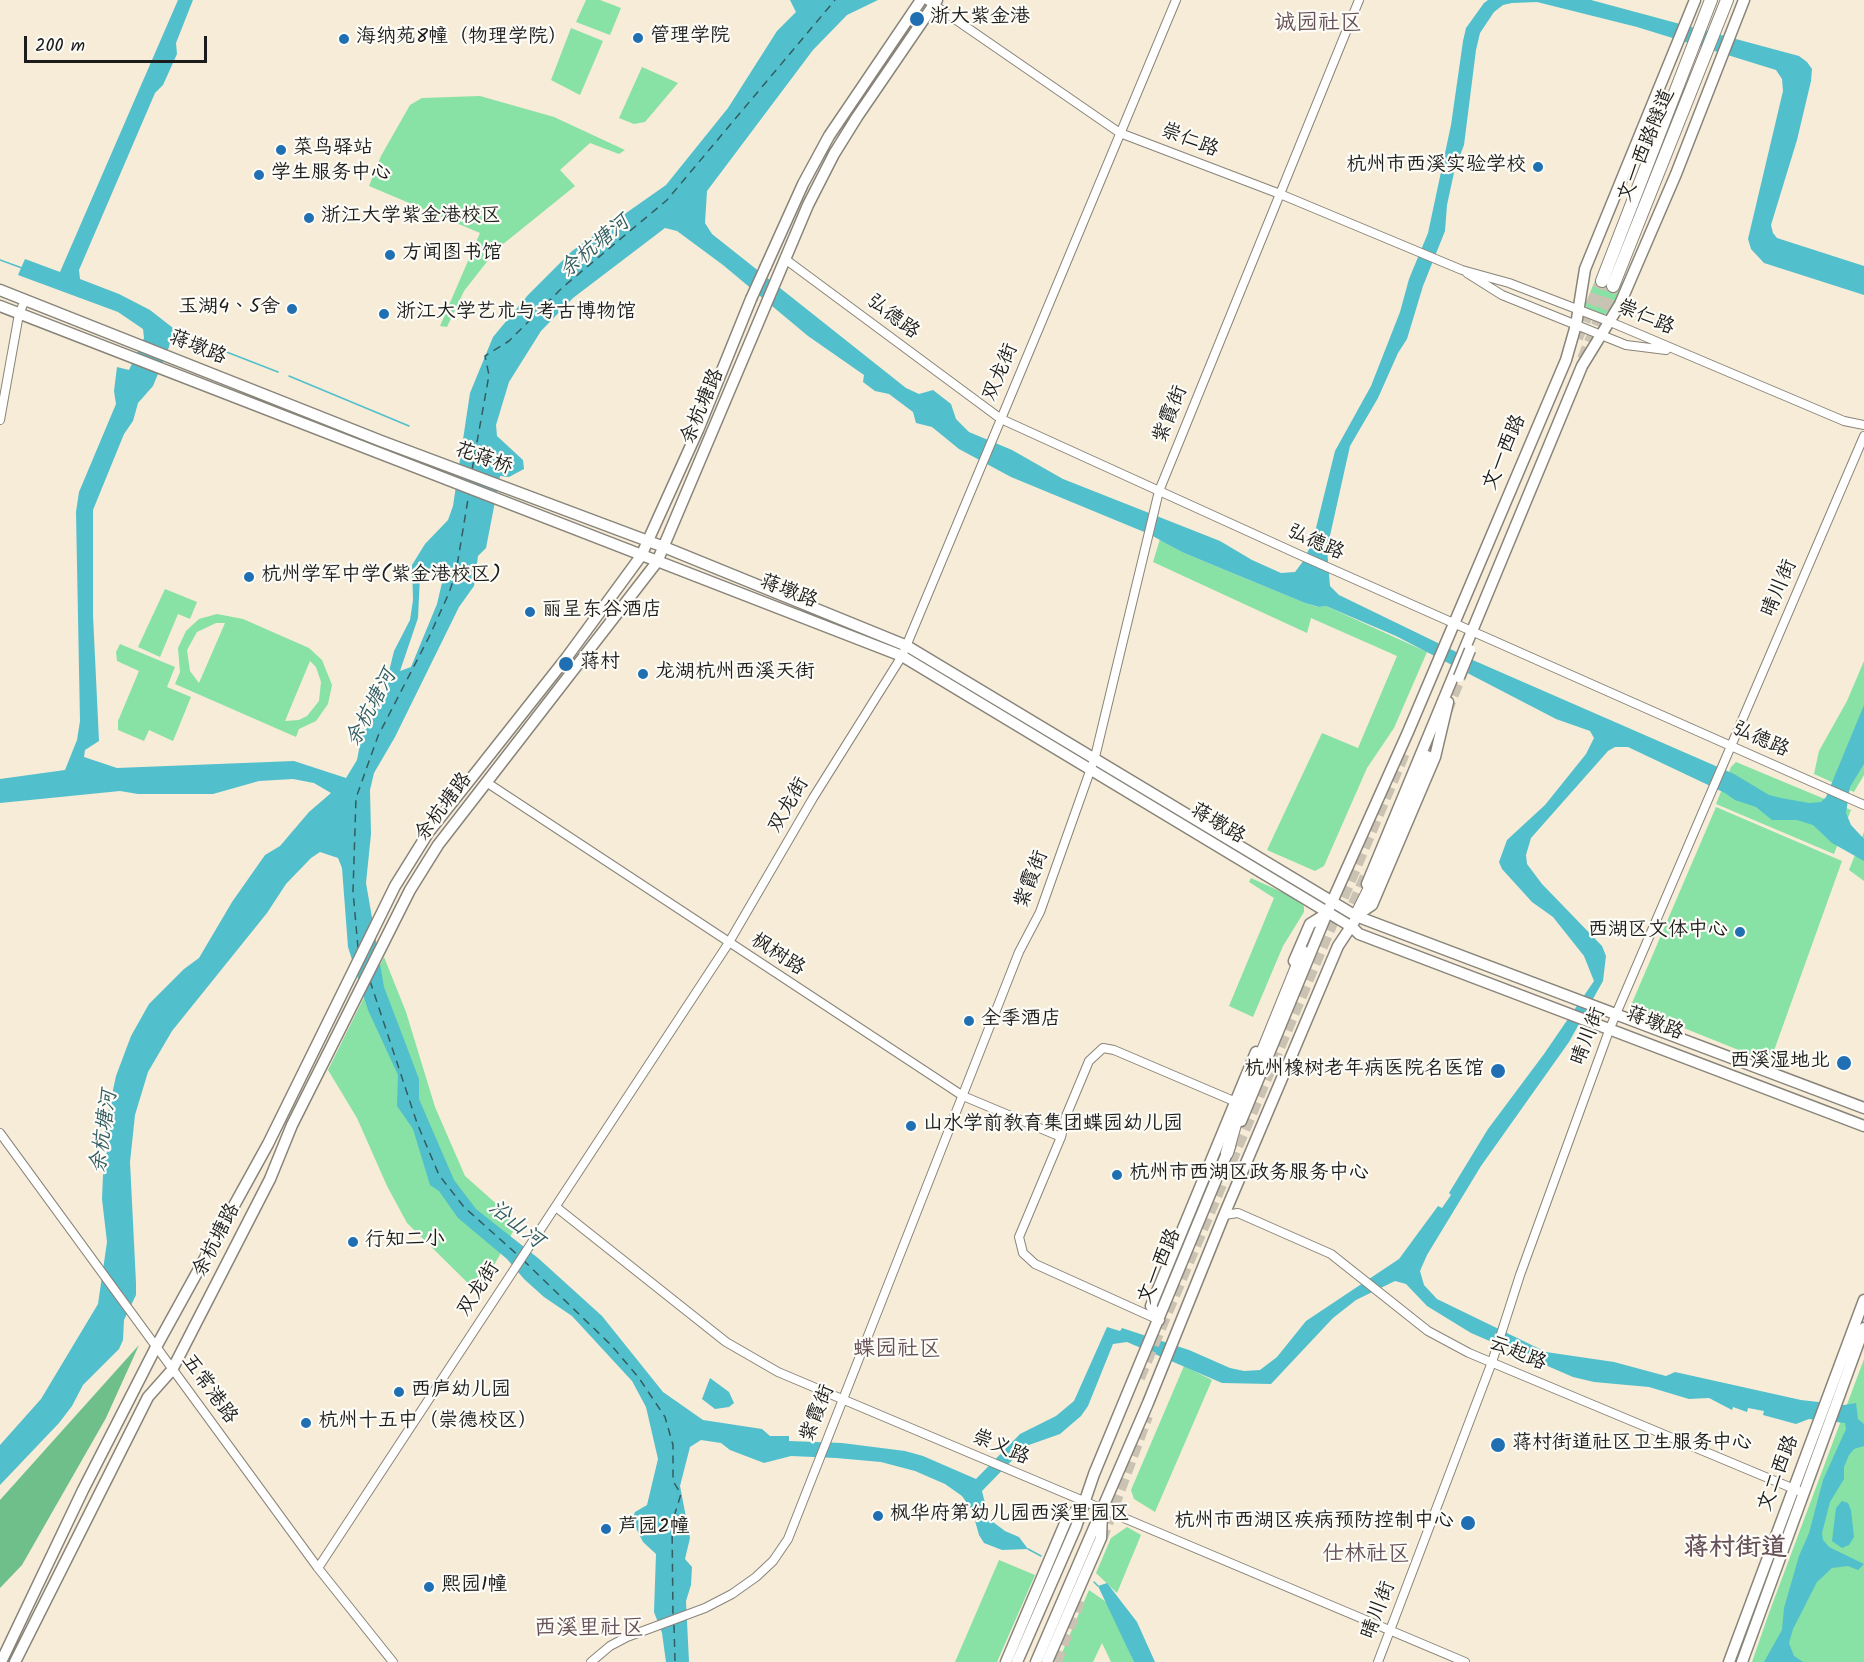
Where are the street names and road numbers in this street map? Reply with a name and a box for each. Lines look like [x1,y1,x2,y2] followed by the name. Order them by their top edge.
[1614,86,1682,206] street label: 文一西路隧道
[1157,120,1221,164] street label: 崇仁路
[861,290,923,346] street label: 弘德路
[1613,296,1677,342] street label: 崇仁路
[165,327,229,371] street label: 蒋墩路
[979,341,1025,405] street label: 双龙街
[677,365,731,449] street label: 余杭塘路
[1150,383,1194,447] street label: 紫霞街
[1479,411,1533,495] street label: 文一西路
[451,438,515,482] street label: 花蒋桥
[1283,521,1347,567] street label: 弘德路
[1758,557,1804,621] street label: 晴川街
[756,571,820,615] street label: 蒋墩路
[1728,718,1792,764] street label: 弘德路
[411,769,479,847] street label: 余杭塘路
[765,774,815,838] street label: 双龙街
[1185,799,1249,851] street label: 蒋墩路
[1011,848,1055,912] street label: 紫霞街
[745,930,809,982] street label: 枫树路
[1622,1003,1686,1047] street label: 蒋墩路
[1568,1005,1612,1069] street label: 晴川街
[189,1200,247,1282] street label: 余杭塘路
[1134,1225,1188,1309] street label: 文一西路
[454,1258,506,1322] street label: 双龙街
[1485,1333,1549,1377] street label: 云起路
[175,1351,241,1429] street label: 五常港路
[797,1382,841,1446] street label: 紫霞街
[968,1426,1032,1472] street label: 崇义路
[1754,1432,1806,1516] street label: 文二西路
[1358,1579,1402,1643] street label: 晴川街

